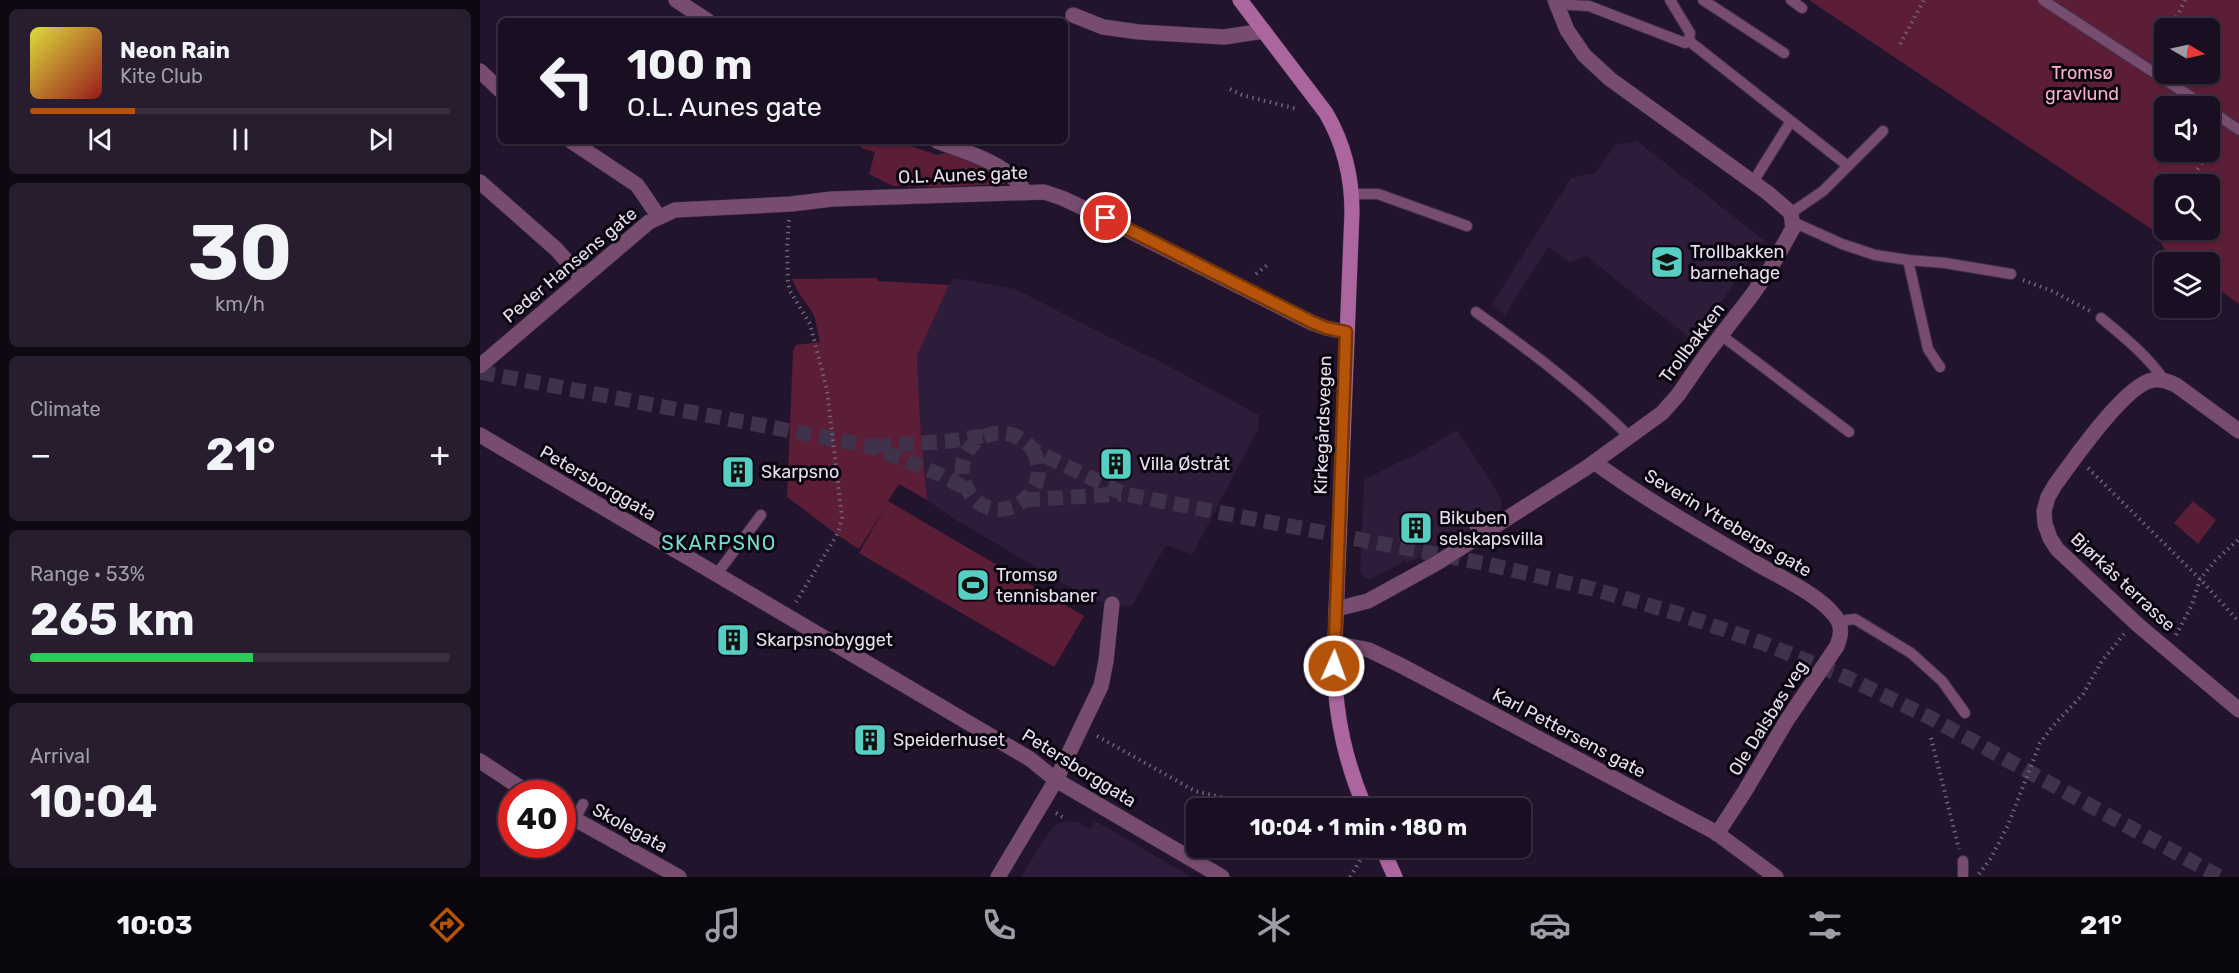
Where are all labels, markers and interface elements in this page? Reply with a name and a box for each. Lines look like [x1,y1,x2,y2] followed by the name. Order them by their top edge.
[2154,18,2220,84] north arrow
[2154,18,2220,318] map controls
[120,37,230,64] text: Neon Rain
[627,40,752,90] text: 100 m
[528,42,606,120] icon: left
[2045,62,2119,105] park label: Tromsø gravlund
[120,64,203,88] text: Kite Club
[627,91,822,123] text: O.L. Aunes gate
[2154,96,2220,162] button: sound
[84,123,117,156] icon: previous
[224,123,257,156] icon: pause
[364,123,397,156] icon: next
[898,162,1028,188] street label: O.L. Aunes gate
[2154,174,2220,240] button: search
[1080,192,1131,243] pin
[1089,201,1122,234] icon: arrive
[498,202,642,328] street label: Peder Hansens gate
[188,206,292,299] text: 30
[1690,241,1784,284] place label: Trollbakken barnehage
[1649,244,1685,280] school or university icon: Trollbakken barnehage
[2154,252,2220,318] button: layers
[215,292,265,316] text: km/h
[1655,299,1729,387] street label: Trollbakken
[1310,355,1336,495] street label: Kirkegårdsvegen
[30,397,101,421] text: Climate
[205,428,276,481] text: 21°
[30,435,51,474] text: −
[429,435,450,474] text: +
[536,441,660,525] street label: Petersborggata
[1098,446,1134,482] building icon: Villa Østråt
[1139,453,1230,475] place label: Villa Østråt
[720,454,756,490] building icon: Skarpsno
[761,461,839,483] place label: Skarpsno
[1640,464,1816,582] street label: Severin Ytrebergs gate
[1439,507,1543,550] place label: Bikuben selskapsvilla
[1398,510,1434,546] building icon: Bikuben selskapsvilla
[2066,528,2180,636] street label: Bjørkås terrasse
[661,531,777,555] district label: SKARPSNO
[30,562,145,586] text: Range · 53%
[996,564,1097,607] place label: Tromsø tennisbaner
[955,567,991,603] sports icon: Tromsø tennisbaner
[30,593,195,646] text: 265 km
[715,622,751,658] building icon: Skarpsnobygget
[756,629,893,651] place label: Skarpsnobygget
[1302,634,1366,698] position arrow
[1724,656,1812,780] street label: Ole Dalsbøs veg
[1489,683,1649,783] street label: Karl Pettersens gate
[852,722,888,758] building icon: Speiderhuset
[1018,724,1140,812] street label: Petersborggata
[893,729,1005,751] place label: Speiderhuset
[30,744,90,768] text: Arrival
[30,775,157,828] text: 10:04
[498,780,576,858] speed limit sign: 40
[589,798,671,858] street label: Skolegata
[1250,814,1467,841] text: 10:04 · 1 min · 180 m
[426,904,468,946] icon: directions
[702,904,744,946] icon: music
[978,904,1020,946] icon: phone
[1253,904,1295,946] icon: climate
[1529,904,1571,946] icon: car
[1804,904,1846,946] icon: filters
[117,909,193,941] text: 10:03
[2080,909,2122,941] text: 21°

